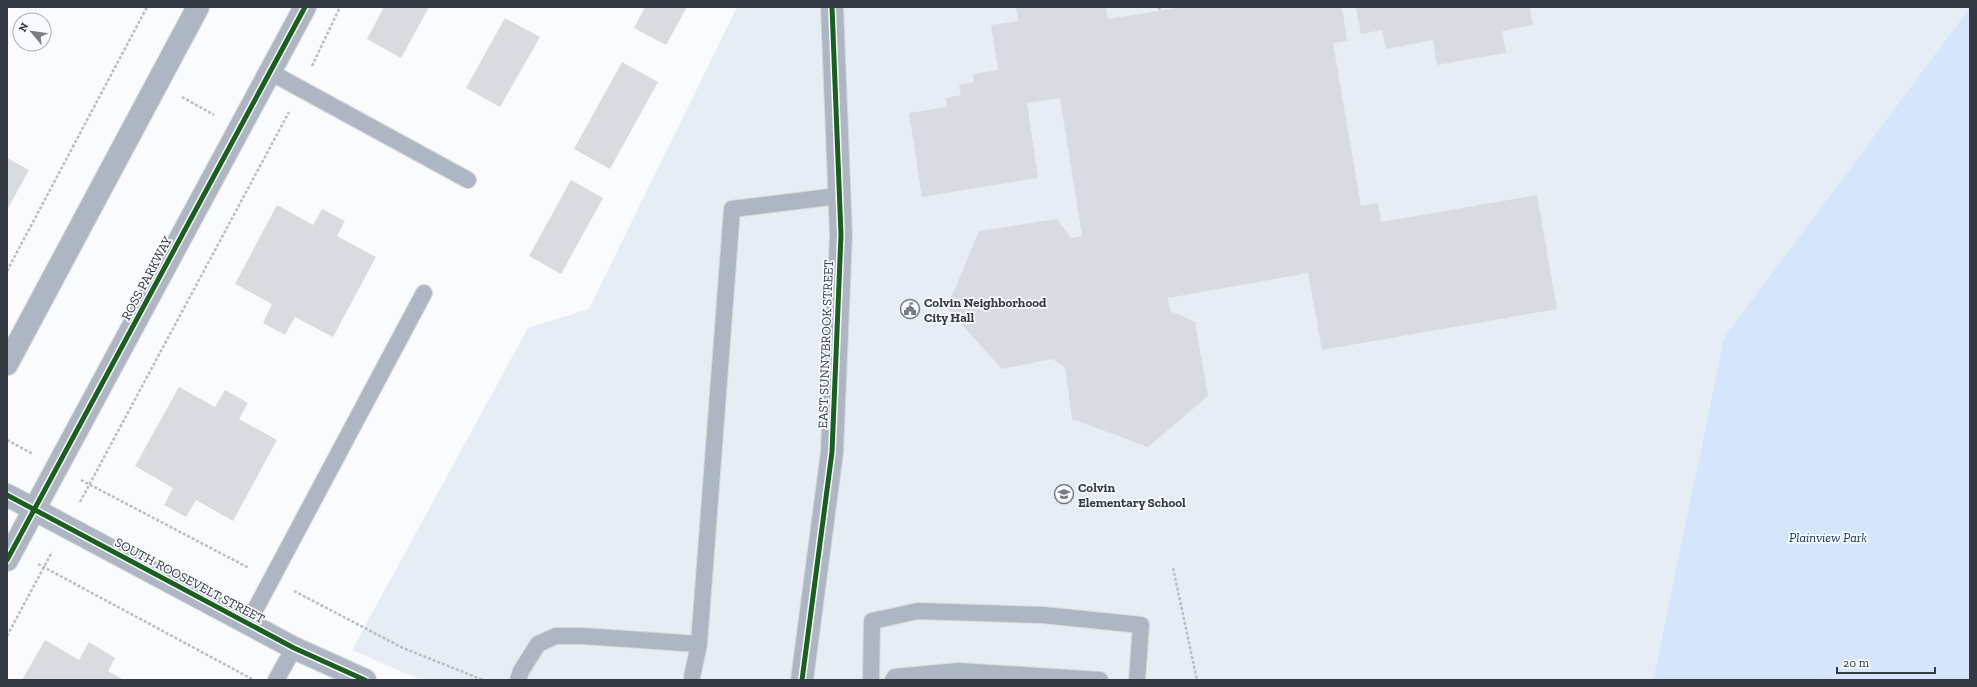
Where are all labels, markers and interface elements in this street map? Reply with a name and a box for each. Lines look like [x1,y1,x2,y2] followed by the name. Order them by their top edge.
[12,12,52,52] north arrow
[16,20,32,34] text: N
[118,234,175,323] street label: ROSS PARKWAY
[815,259,836,429] street label: EAST SUNNYBROOK STREET
[924,295,1047,325] place label: Colvin Neighborhood City Hall
[899,298,921,320] public building icon: Colvin Neighborhood City Hall
[1078,480,1186,510] place label: Colvin Elementary School
[1053,483,1075,505] school or university icon: Colvin Elementary School
[1789,530,1867,545] park label: Plainview Park
[112,535,267,626] street label: SOUTH ROOSEVELT STREET
[1837,649,1935,675] scale bar
[1843,656,1870,670] text: 20 m

